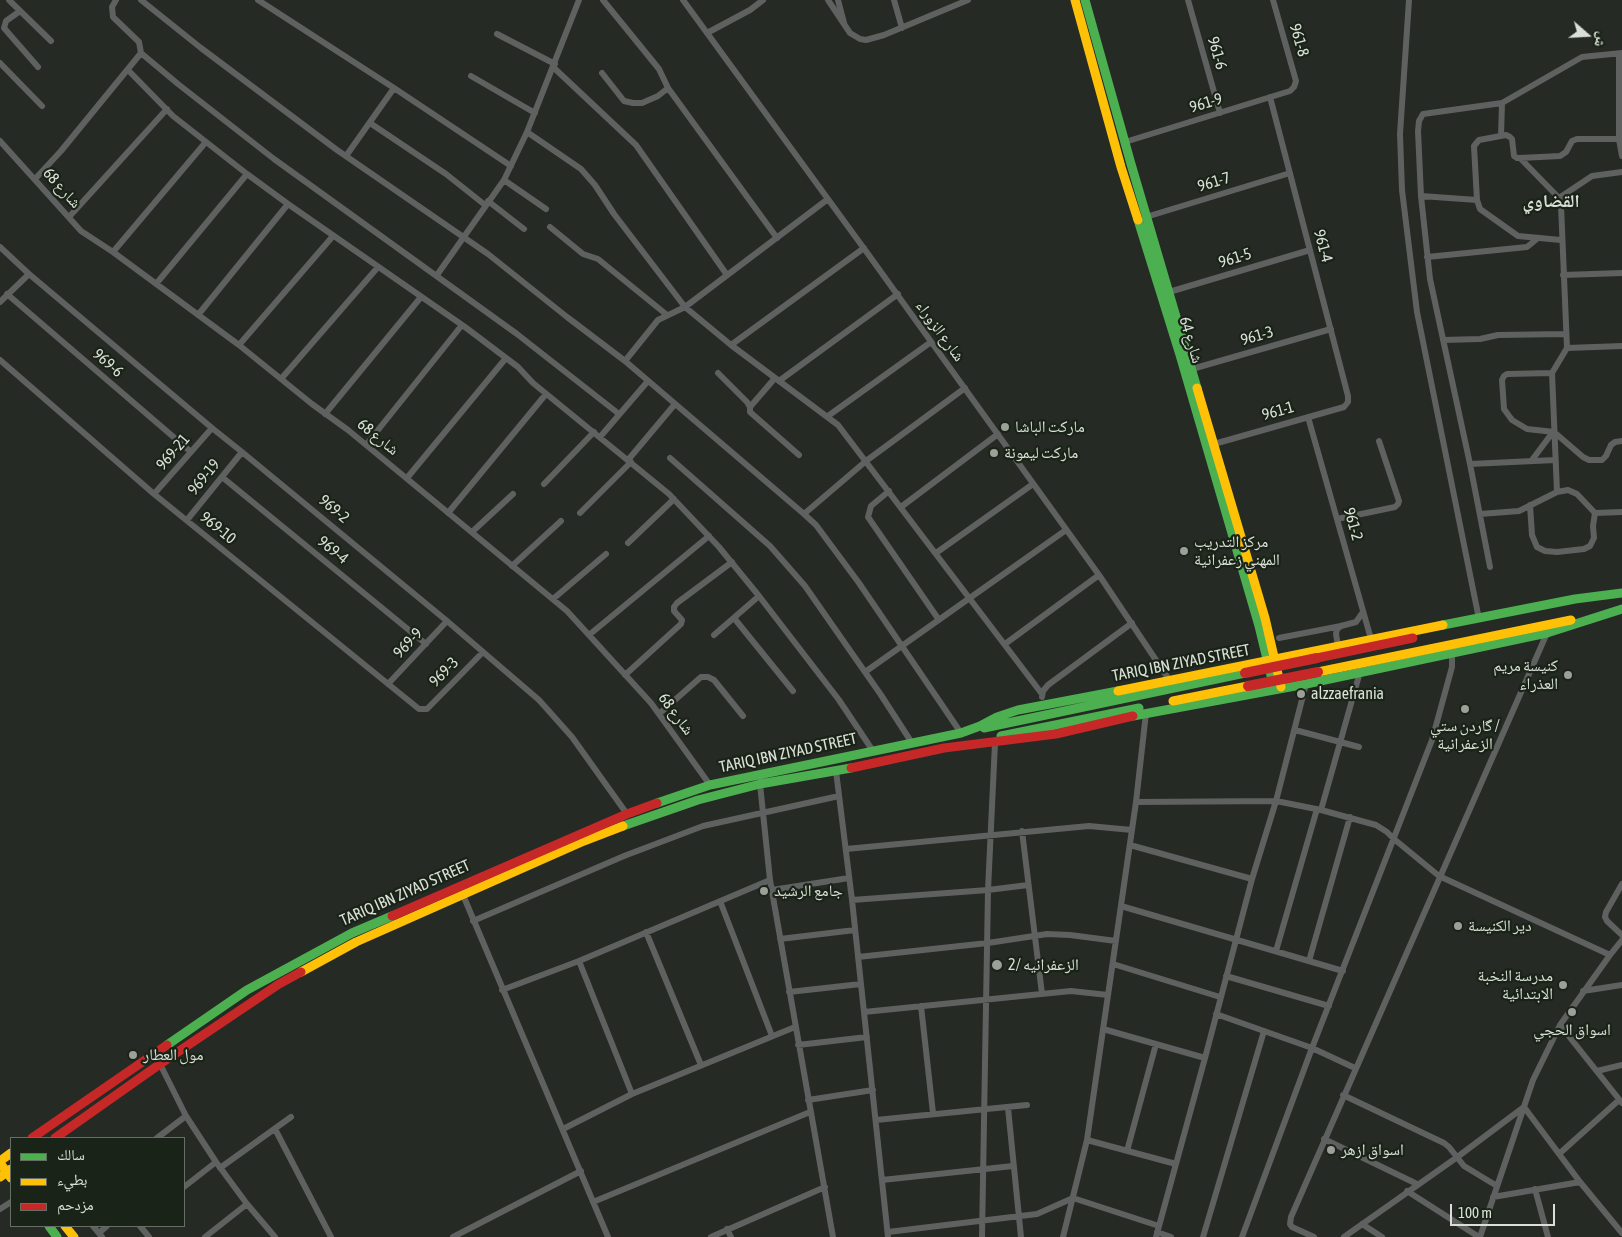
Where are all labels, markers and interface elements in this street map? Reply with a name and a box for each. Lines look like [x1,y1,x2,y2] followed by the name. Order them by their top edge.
[1562,10,1612,60] north arrow
[1285,21,1313,59] street label: 961-8
[1591,30,1611,50] text: ش
[1203,34,1231,72] street label: 961-6
[1187,89,1225,117] street label: 961-9
[39,164,85,212] street label: شارع 68
[1195,168,1233,196] street label: 961-7
[1522,190,1580,212] district label: القضاوي
[1309,227,1337,265] street label: 961-4
[1216,244,1254,272] street label: 961-5
[911,297,969,365] street label: شارع الزوراء
[1175,314,1207,366] street label: شارع 64
[1238,322,1276,350] street label: 961-3
[89,345,127,381] street label: 969-6
[1260,397,1296,425] street label: 961-1
[353,415,403,459] street label: شارع 68
[1015,417,1085,437] place label: ماركت الباشا
[999,421,1011,433] marker: ماركت الباشا
[152,430,194,474] street label: 969-21
[1004,443,1078,463] place label: ماركت ليمونة
[988,447,1000,459] marker: ماركت ليمونة
[184,455,224,499] street label: 969-19
[315,491,353,527] street label: 969-2
[1339,505,1367,543] street label: 961-2
[196,508,240,548] street label: 969-10
[314,532,352,568] street label: 969-4
[1194,532,1280,570] place label: مركز التدريب المهني زعفرانية
[1178,545,1190,557] marker: مركز التدريب المهني زعفرانية
[389,624,427,662] street label: 969-9
[1110,640,1252,686] street label: TARIQ IBN ZIYAD STREET
[425,653,463,691] street label: 969-3
[1493,656,1558,694] place label: كنيسة مريم العذراء
[1562,669,1574,681] marker: كنيسة مريم العذراء
[1311,684,1384,704] place label: alzzaefrania
[1295,688,1307,700] marker: alzzaefrania
[654,689,698,739] street label: شارع 68
[1459,703,1471,715] marker: گاردن ستي / الزعفرانية
[1430,716,1500,754] place label: گاردن ستي / الزعفرانية
[717,729,859,777] street label: TARIQ IBN ZIYAD STREET
[337,856,473,930] street label: TARIQ IBN ZIYAD STREET
[774,881,843,901] place label: جامع الرشيد
[758,885,770,897] marker: جامع الرشيد
[1468,916,1532,936] place label: دير الكنيسة
[1452,920,1464,932] marker: دير الكنيسة
[1008,955,1079,975] place label: الزعفرانيه /2
[990,958,1004,972] marker: الزعفرانيه /2
[1478,966,1553,1004] place label: مدرسة النخبة الابتدائية
[1557,979,1569,991] marker: مدرسة النخبة الابتدائية
[1566,1006,1578,1018] marker: اسواق الحجي
[1533,1020,1611,1040] place label: اسواق الحجي
[143,1045,204,1065] place label: مول العطار
[127,1049,139,1061] marker: مول العطار
[10,1137,185,1227] legend
[1341,1140,1404,1160] place label: اسواق ازهر
[1325,1144,1337,1156] marker: اسواق ازهر
[57,1146,85,1163] text: سالك
[57,1171,87,1188] text: بطيء
[1452,1194,1557,1226] scale bar
[57,1196,94,1213] text: مزدحم
[1458,1204,1492,1221] text: 100 m

